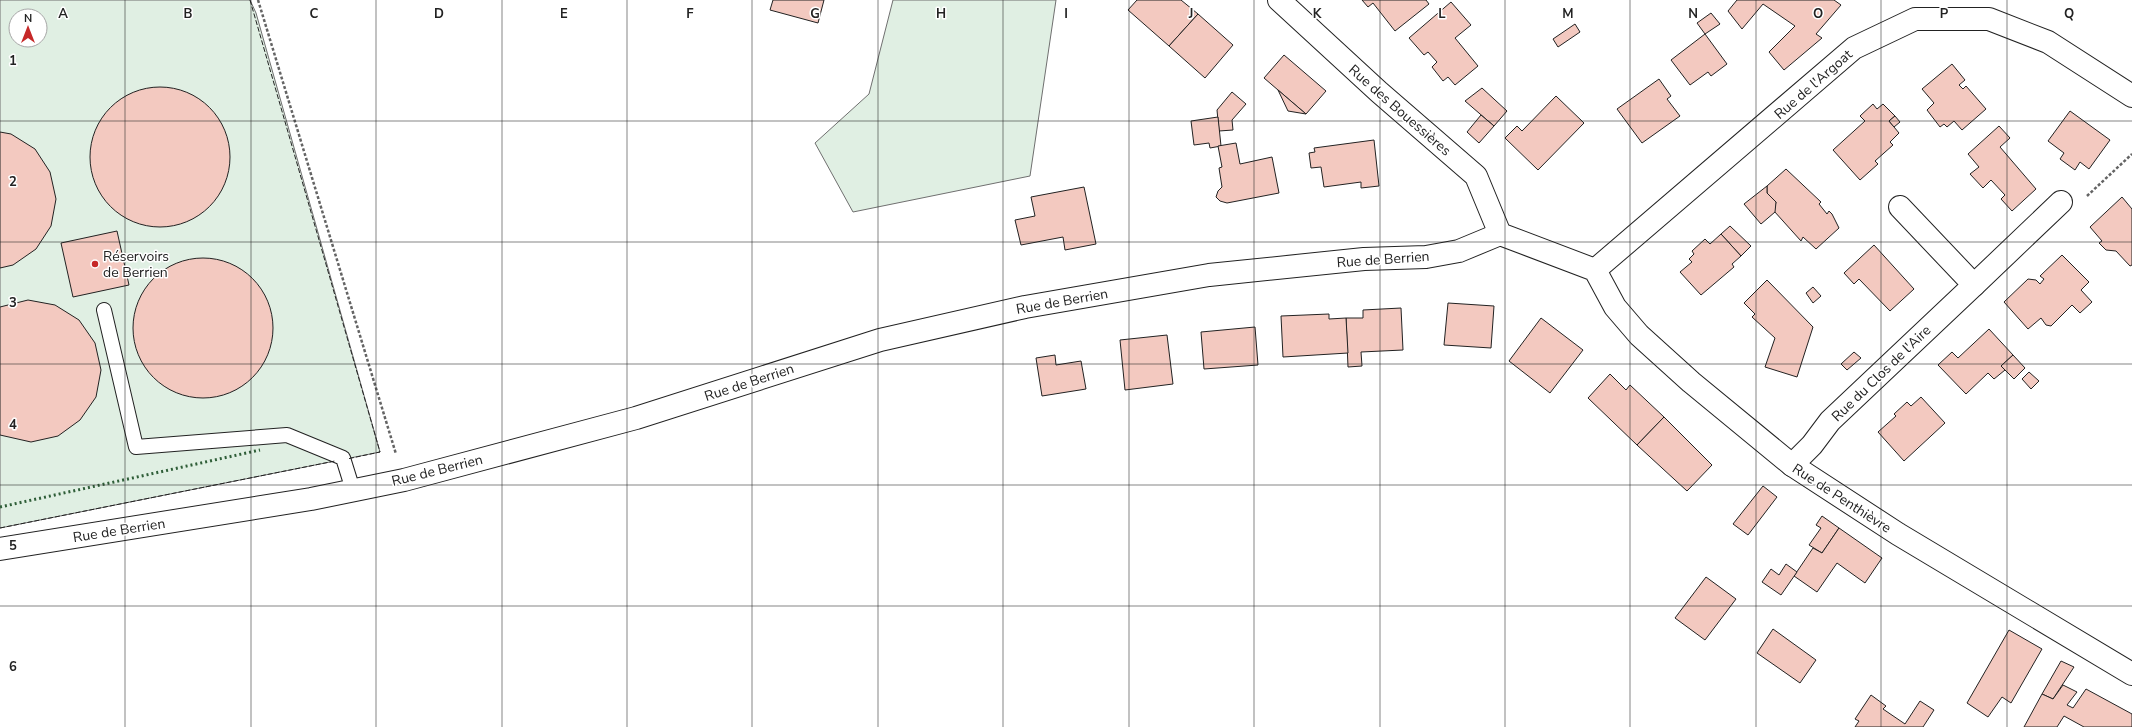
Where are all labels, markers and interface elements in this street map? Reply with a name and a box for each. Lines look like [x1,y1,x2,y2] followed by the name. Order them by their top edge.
[58,5,68,23] text: A
[184,5,193,23] text: B
[310,5,319,23] text: C
[434,5,444,23] text: D
[560,5,568,23] text: E
[686,5,694,23] text: F
[810,5,820,23] text: G
[936,5,946,23] text: H
[1064,5,1068,23] text: I
[1188,5,1193,23] text: J
[1313,5,1322,23] text: K
[1438,5,1446,23] text: L
[1562,5,1574,23] text: M
[1688,5,1698,23] text: N
[1813,5,1823,23] text: O
[1940,5,1949,23] text: P
[2064,5,2074,23] text: Q
[8,8,48,48] north arrow
[24,11,32,26] text: N
[1770,45,1856,124] street label: Rue de l'Argoat
[9,52,17,70] text: 1
[1344,61,1455,160] street label: Rue des Bouessières
[9,173,17,191] text: 2
[103,247,169,282] place label: Réservoirs de Berrien
[1336,247,1430,272] street label: Rue de Berrien
[90,259,100,269] marker: Réservoirs de Berrien
[1015,284,1110,319] street label: Rue de Berrien
[9,294,17,312] text: 3
[1828,321,1935,426] street label: Rue du Clos de l'Aire
[702,359,796,406] street label: Rue de Berrien
[9,416,17,434] text: 4
[390,450,485,491] street label: Rue de Berrien
[1789,459,1895,538] street label: Rue de Penthièvre
[72,514,167,547] street label: Rue de Berrien
[9,537,17,555] text: 5
[9,658,17,676] text: 6

